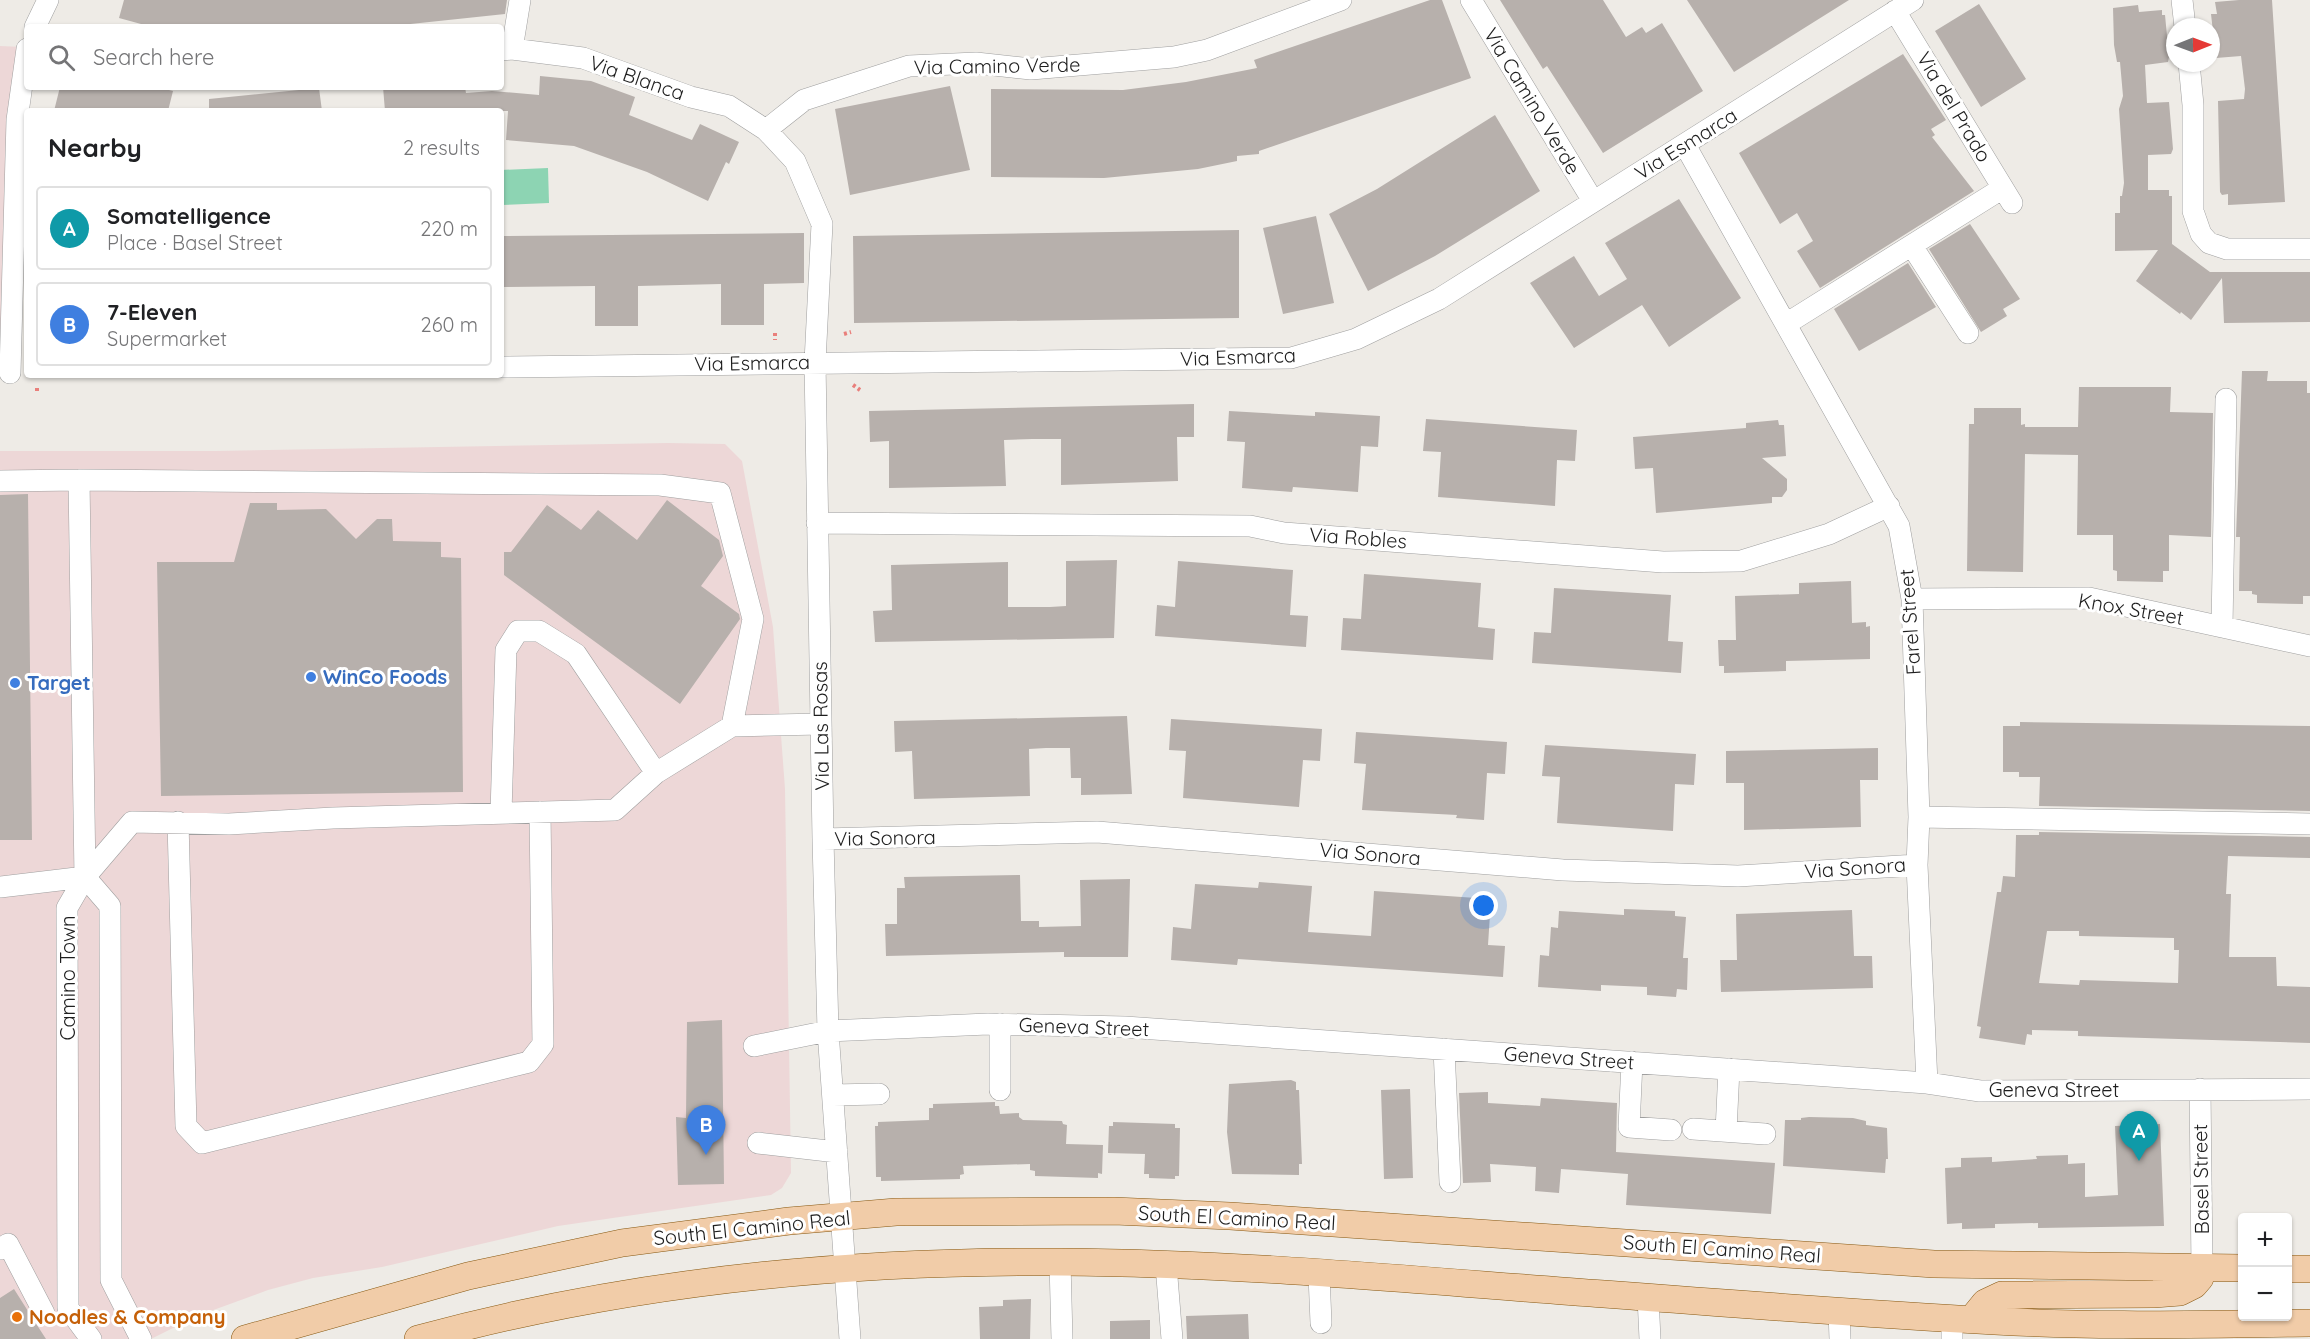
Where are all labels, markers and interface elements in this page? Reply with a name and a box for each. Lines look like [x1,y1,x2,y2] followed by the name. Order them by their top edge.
[2166,18,2220,72] north arrow
[1479,23,1586,179] street label: Via Camino Verde
[24,24,504,90] search box
[45,41,78,74] icon: search
[93,43,214,71] text: Search here
[1912,47,1997,166] street label: Via del Prado
[586,50,688,105] street label: Via Blanca
[913,52,1081,79] street label: Via Camino Verde
[1630,102,1742,185] street label: Via Esmarca
[48,131,142,164] text: Nearby
[403,135,480,160] text: 2 results
[107,202,271,230] text: Somatelligence
[63,216,76,241] text: A
[420,216,478,241] text: 220 m
[107,230,283,255] text: Place · Basel Street
[107,298,197,326] text: 7-Eleven
[63,312,76,337] text: B
[421,312,478,337] text: 260 m
[107,326,227,351] text: Supermarket
[1180,342,1296,371] street label: Via Esmarca
[694,349,810,376] street label: Via Esmarca
[1308,522,1408,553] street label: Via Robles
[1893,568,1926,676] street label: Farel Street
[2076,587,2186,630] street label: Knox Street
[807,661,834,791] street label: Via Las Rosas
[323,664,447,689] place label: WinCo Foods
[27,670,91,695] place label: Target
[304,670,318,684] marker: WinCo Foods
[8,676,22,690] marker: Target
[834,824,936,851] street label: Via Sonora
[1318,837,1422,870] street label: Via Sonora
[1803,851,1907,884] street label: Via Sonora
[1469,891,1498,920] your location
[55,915,80,1041] street label: Camino Town
[1018,1012,1150,1041] street label: Geneva Street
[1503,1040,1635,1075] street label: Geneva Street
[1989,1077,2120,1102] street label: Geneva Street
[686,1106,726,1155] pin: B
[2120,1112,2158,1161] pin: A
[2187,1123,2214,1234] street label: Basel Street
[1138,1200,1337,1235] street label: South El Camino Real
[652,1205,852,1250] street label: South El Camino Real
[2238,1213,2292,1321] map controls
[2238,1213,2292,1267] button: +
[1622,1229,1822,1268] street label: South El Camino Real
[2238,1267,2292,1321] button: −
[29,1304,225,1329] place label: Noodles & Company
[10,1310,24,1324] marker: Noodles & Company

